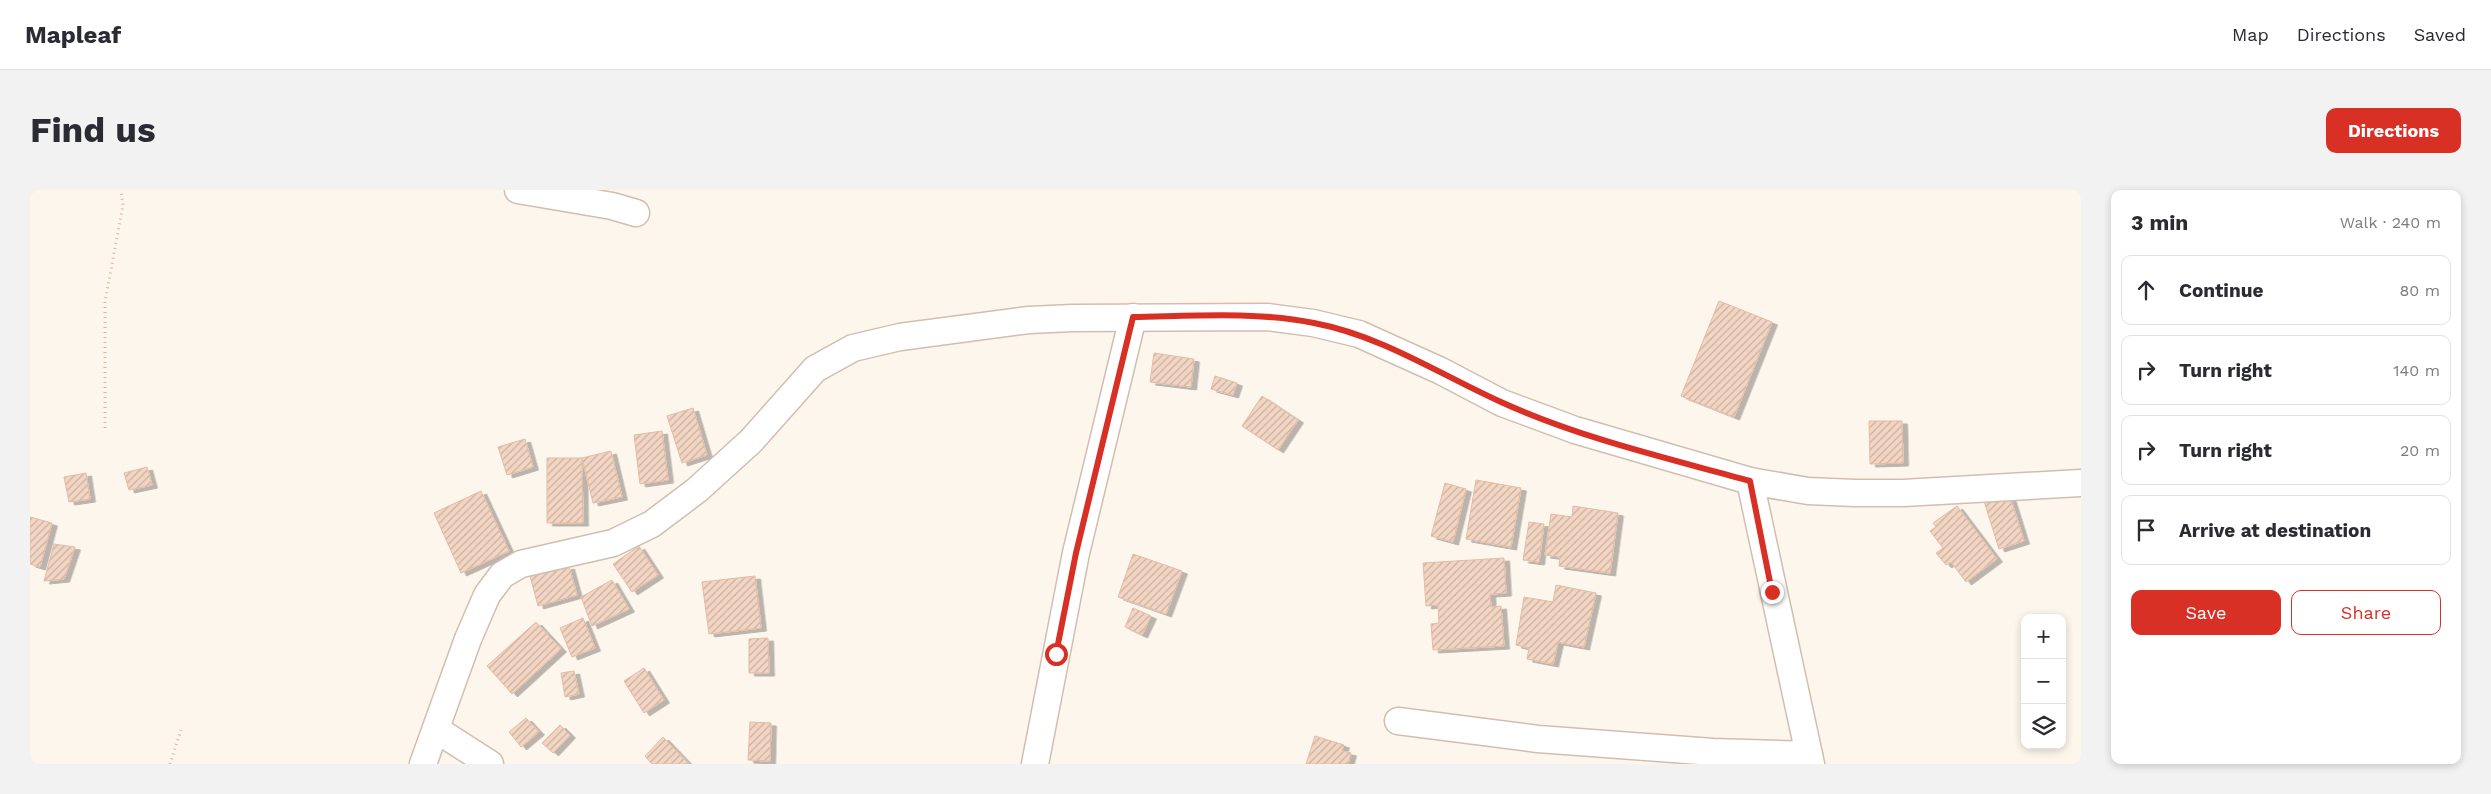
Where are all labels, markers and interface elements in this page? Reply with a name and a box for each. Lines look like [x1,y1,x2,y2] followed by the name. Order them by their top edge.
[25,21,121,49] text: Mapleaf
[2232,24,2269,45] text: Map
[2297,24,2386,45] text: Directions
[2414,24,2466,45] text: Saved
[2326,108,2461,153] button: Directions
[30,109,156,151] text: Find us
[2131,210,2188,235] text: 3 min
[2340,213,2441,232] text: Walk · 240 m
[2132,276,2160,304] icon: ahead
[2179,279,2263,302] text: Continue
[2399,281,2440,300] text: 80 m
[2132,356,2160,384] icon: right
[2179,359,2272,382] text: Turn right
[2393,361,2440,380] text: 140 m
[2132,436,2160,464] icon: right
[2179,439,2272,462] text: Turn right
[2400,441,2440,460] text: 20 m
[2132,516,2160,544] icon: arrive
[2179,519,2371,542] text: Arrive at destination
[1761,581,1784,604] route end
[2131,590,2281,635] button: Save
[2291,590,2441,635] button: Share
[2021,614,2066,749] map controls
[2021,614,2066,659] button: +
[1045,643,1068,666] route start
[2021,659,2066,704] button: −
[2021,704,2066,749] button: layers

